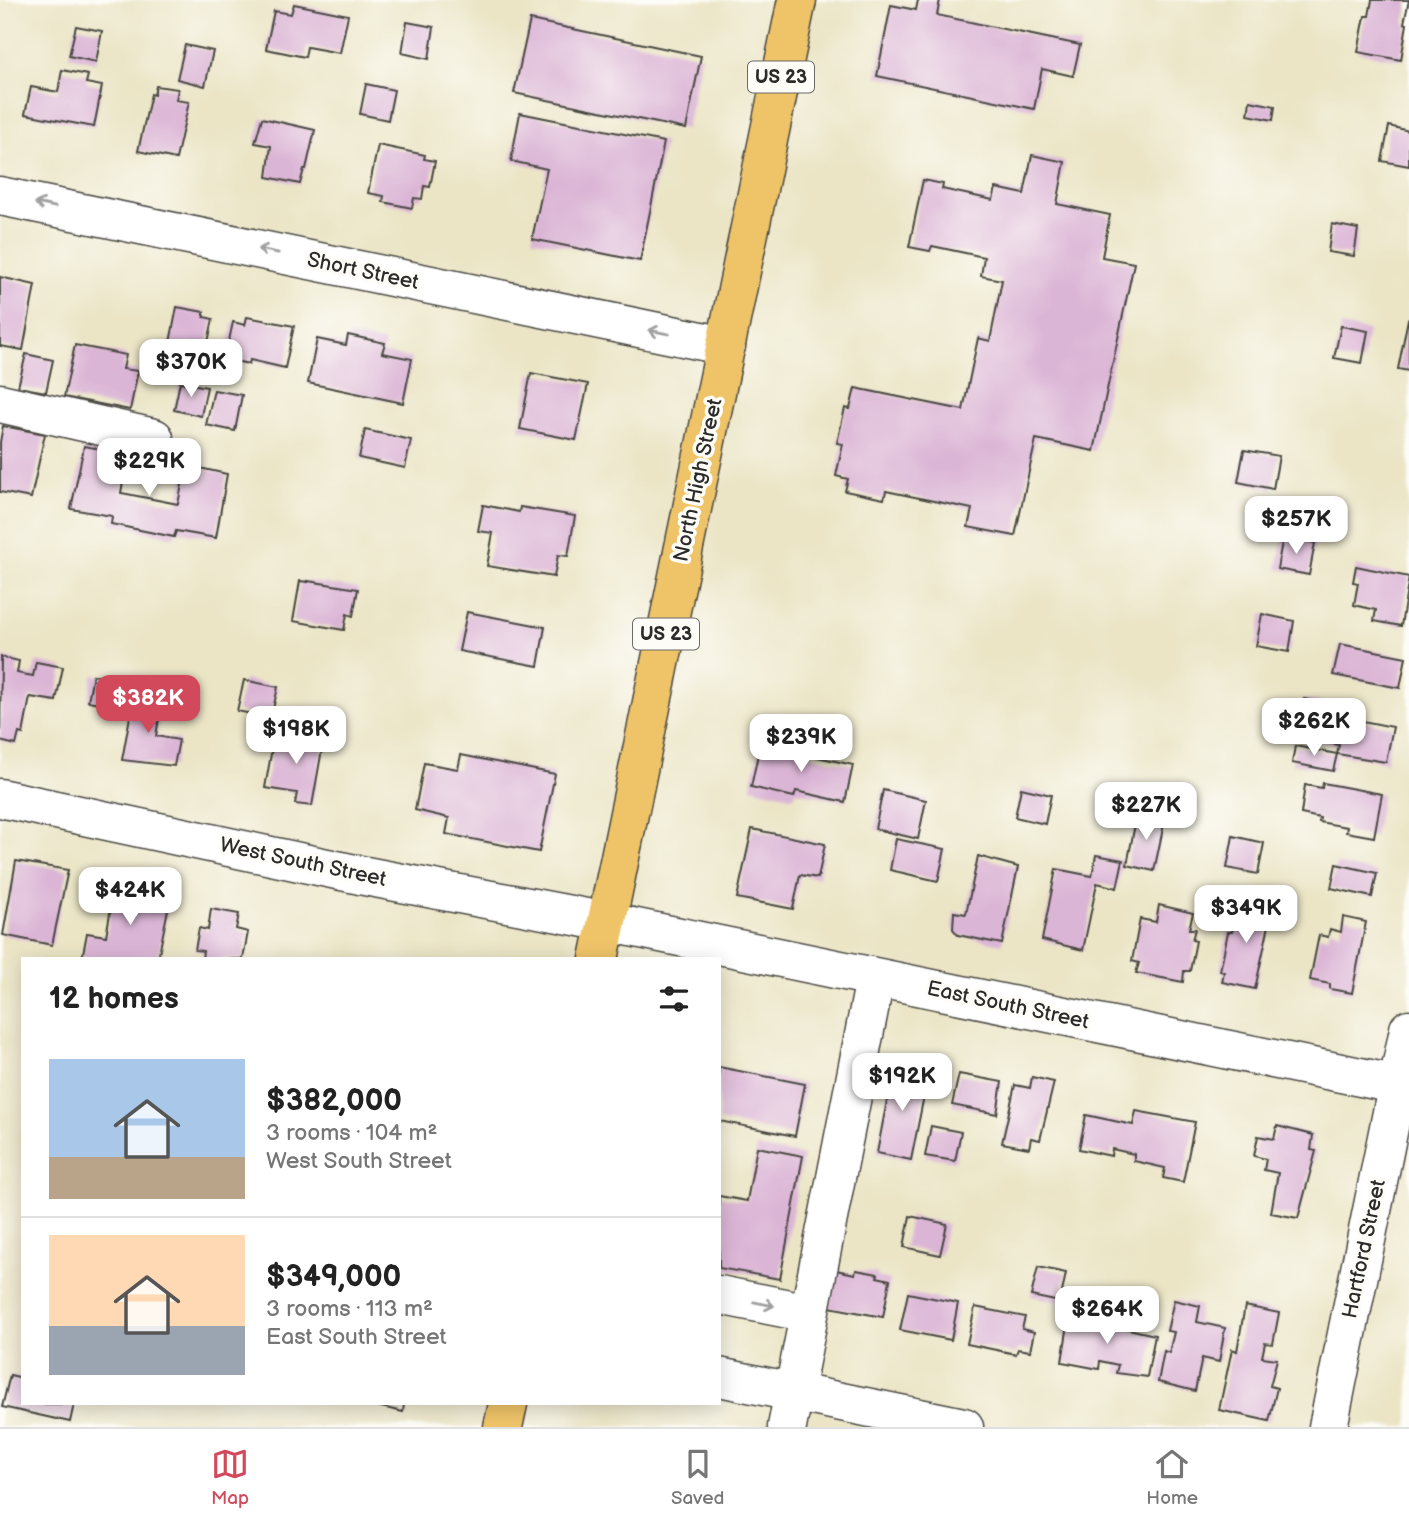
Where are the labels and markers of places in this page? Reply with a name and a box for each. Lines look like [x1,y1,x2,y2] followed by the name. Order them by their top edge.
[142,340,240,399] pin: $370K
[100,438,198,498] pin: $229K
[1247,496,1345,556] pin: $257K
[99,676,197,735] pin: $382K
[1265,698,1363,758] pin: $262K
[247,706,345,766] pin: $198K
[752,714,850,774] pin: $239K
[1097,782,1195,842] pin: $227K
[81,867,179,927] pin: $424K
[1197,886,1295,945] pin: $349K
[853,1054,951,1113] pin: $192K
[1058,1286,1156,1346] pin: $264K

